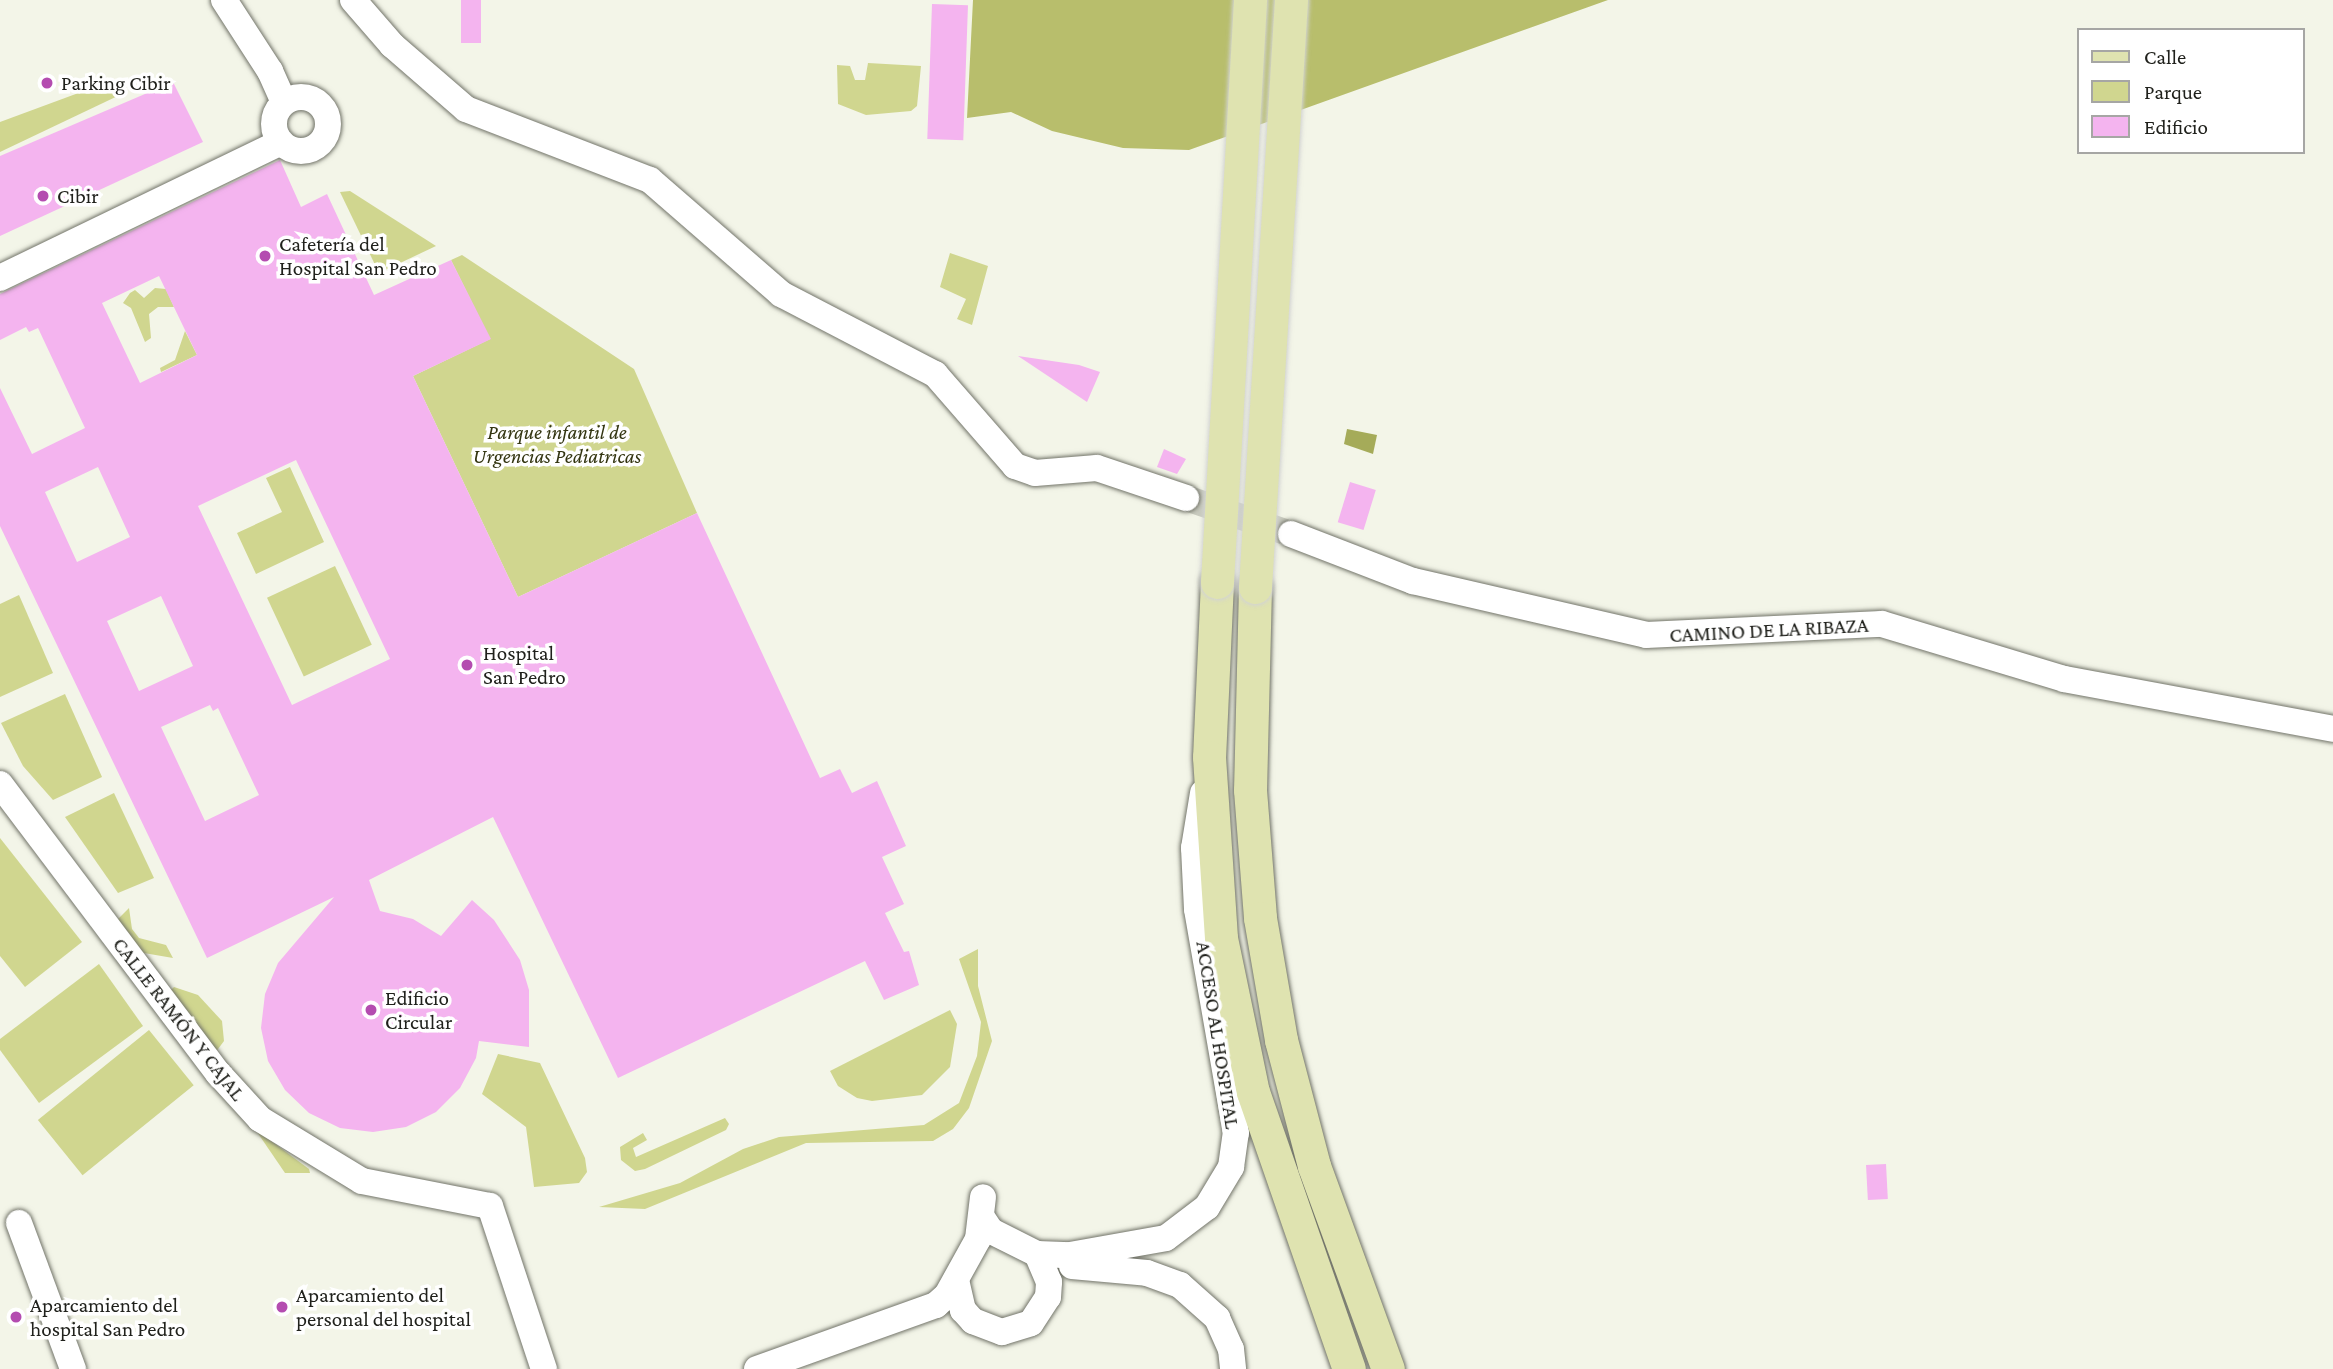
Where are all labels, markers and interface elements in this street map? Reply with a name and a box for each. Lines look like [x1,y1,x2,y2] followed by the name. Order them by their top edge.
[2078,28,2305,154] legend
[2144,45,2186,69] text: Calle
[61,70,171,96] place label: Parking Cibir
[39,75,55,91] marker: Parking Cibir
[2144,80,2202,104] text: Parque
[2144,115,2208,139] text: Edificio
[57,183,99,209] place label: Cibir
[35,188,51,204] marker: Cibir
[279,231,437,281] place label: Cafetería del Hospital San Pedro
[257,248,273,264] marker: Cafetería del Hospital San Pedro
[473,419,641,469] park label: Parque infantil de Urgencias Pediatricas
[1669,612,1869,648] street label: CAMINO DE LA RIBAZA
[483,640,566,690] place label: Hospital San Pedro
[457,655,477,675] marker: Hospital San Pedro
[107,932,251,1106] street label: CALLE RAMÓN Y CAJAL
[1191,939,1245,1131] street label: ACCESO AL HOSPITAL
[385,985,452,1035] place label: Edificio Circular
[363,1002,379,1018] marker: Edificio Circular
[296,1282,471,1332] place label: Aparcamiento del personal del hospital
[30,1292,185,1342] place label: Aparcamiento del hospital San Pedro
[274,1299,290,1315] marker: Aparcamiento del personal del hospital
[8,1309,24,1325] marker: Aparcamiento del hospital San Pedro

